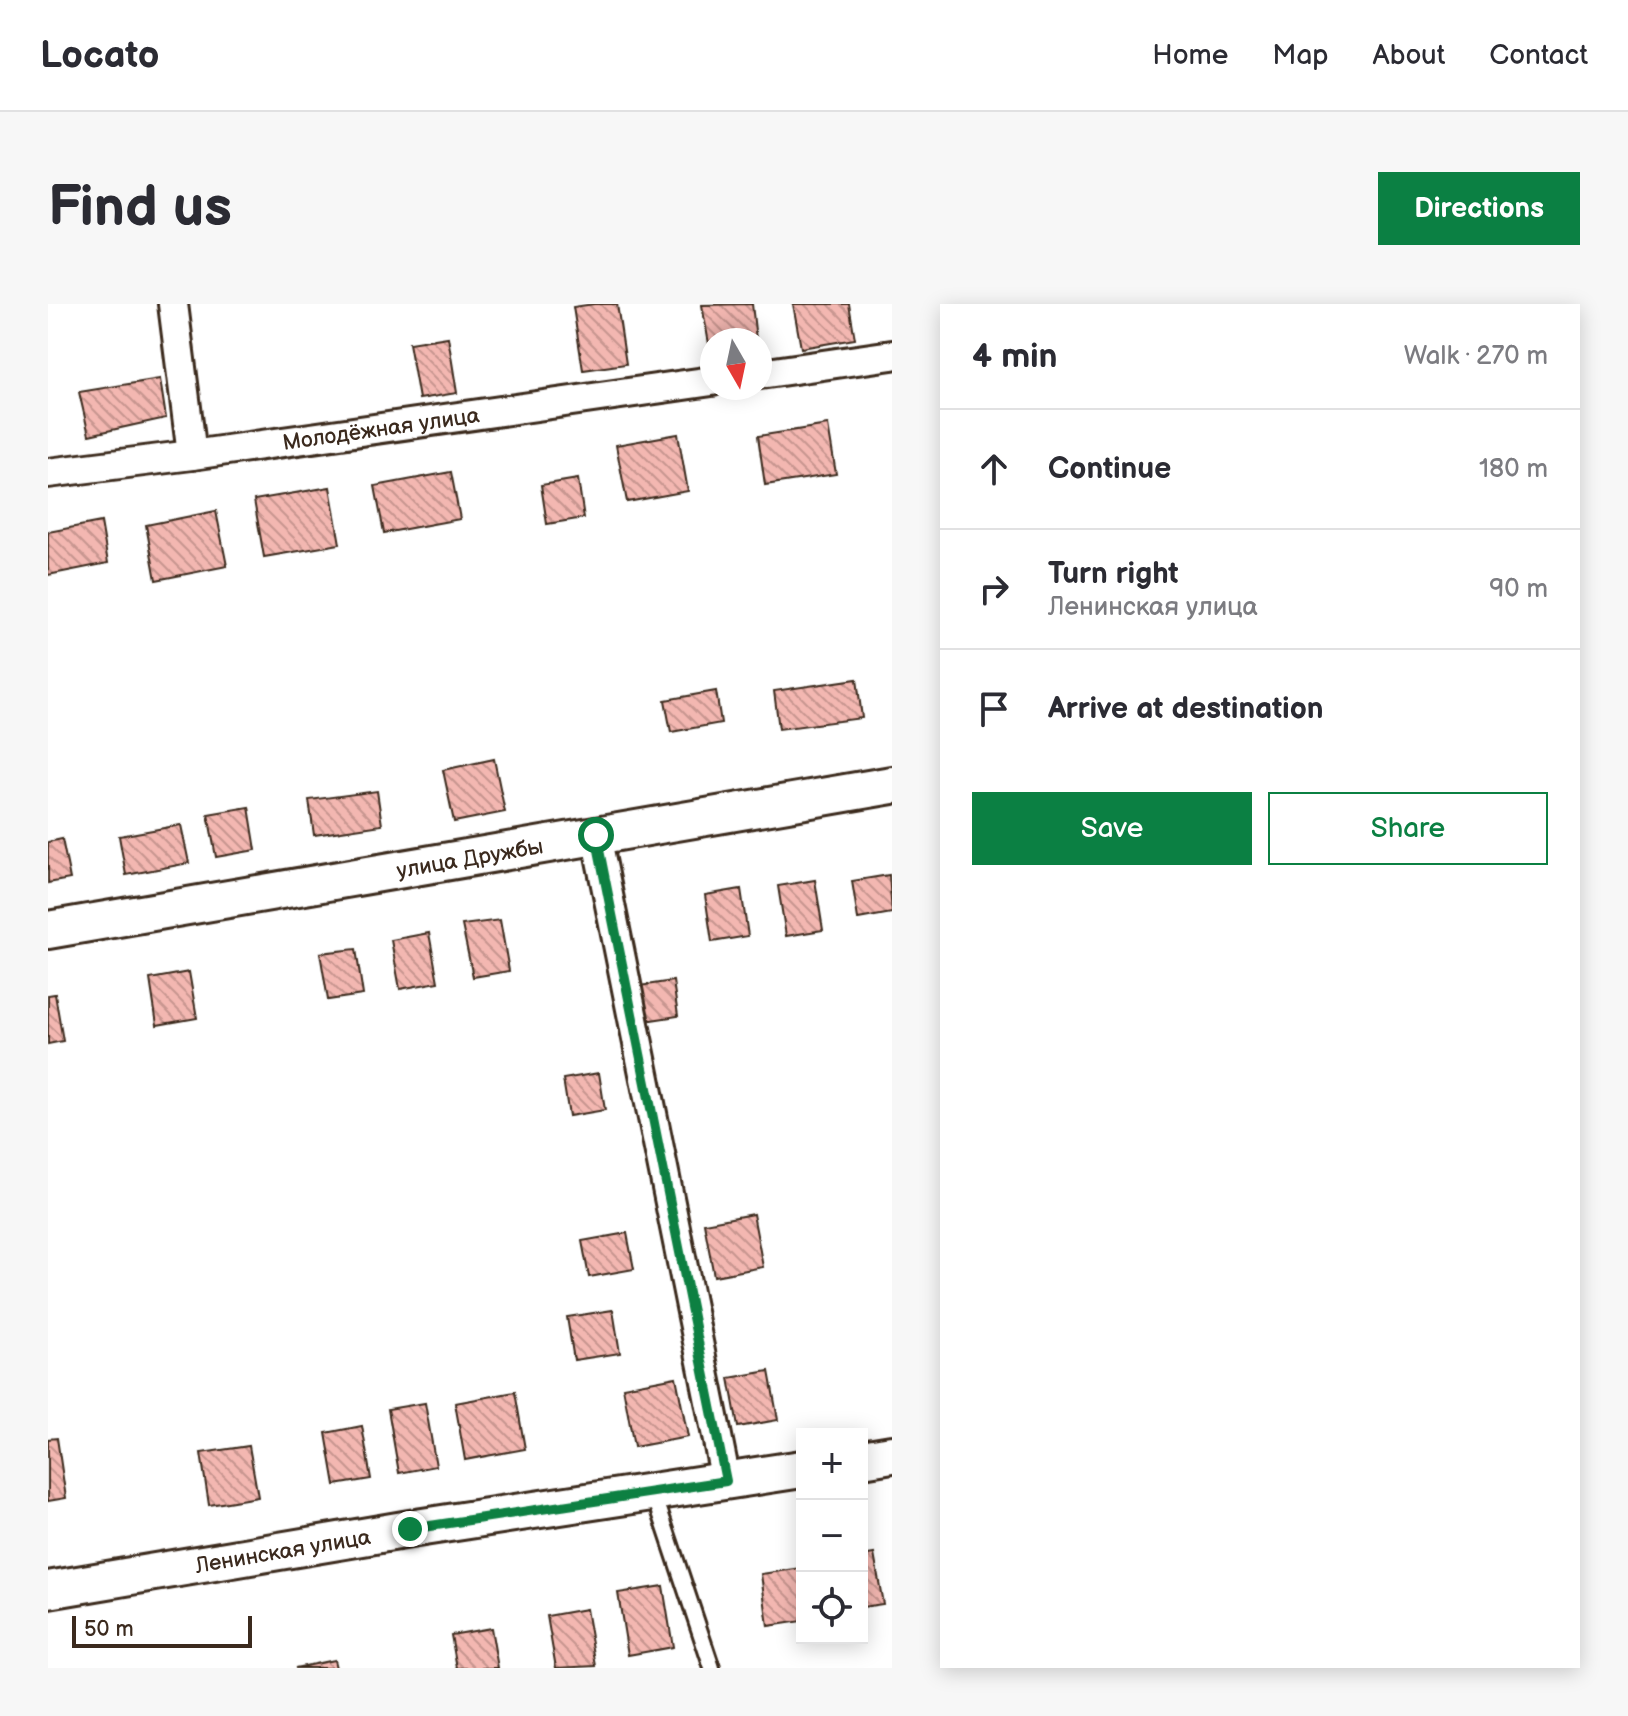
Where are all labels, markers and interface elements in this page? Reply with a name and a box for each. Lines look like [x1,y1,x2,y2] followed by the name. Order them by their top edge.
[40,33,159,78] text: Locato
[1152,39,1228,72] text: Home
[1272,39,1329,72] text: Map
[1373,39,1445,72] text: About
[1489,39,1588,72] text: Contact
[1378,172,1580,245] button: Directions
[48,175,232,242] text: Find us
[700,328,772,400] north arrow
[972,336,1058,377] text: 4 min
[1404,341,1548,372] text: Walk · 270 m
[281,402,481,457] street label: Молодёжная улица
[972,447,1016,491] icon: ahead
[1048,451,1171,487] text: Continue
[1479,454,1548,485] text: 180 m
[1048,556,1179,592] text: Turn right
[972,567,1016,611] icon: right
[1489,574,1548,605] text: 90 m
[1048,592,1258,623] text: Ленинская улица
[972,687,1016,731] icon: arrive
[1048,691,1324,727] text: Arrive at destination
[972,792,1252,865] button: Save
[1268,792,1548,865] button: Share
[578,817,614,853] route start
[395,833,545,885] street label: улица Дружбы
[796,1428,868,1644] map controls
[796,1428,868,1500] button: +
[796,1500,868,1572] button: −
[392,1511,428,1547] route end
[192,1524,373,1580] street label: Ленинская улица
[796,1572,868,1644] button: locate
[72,1612,252,1648] scale bar
[84,1616,134,1643] text: 50 m

